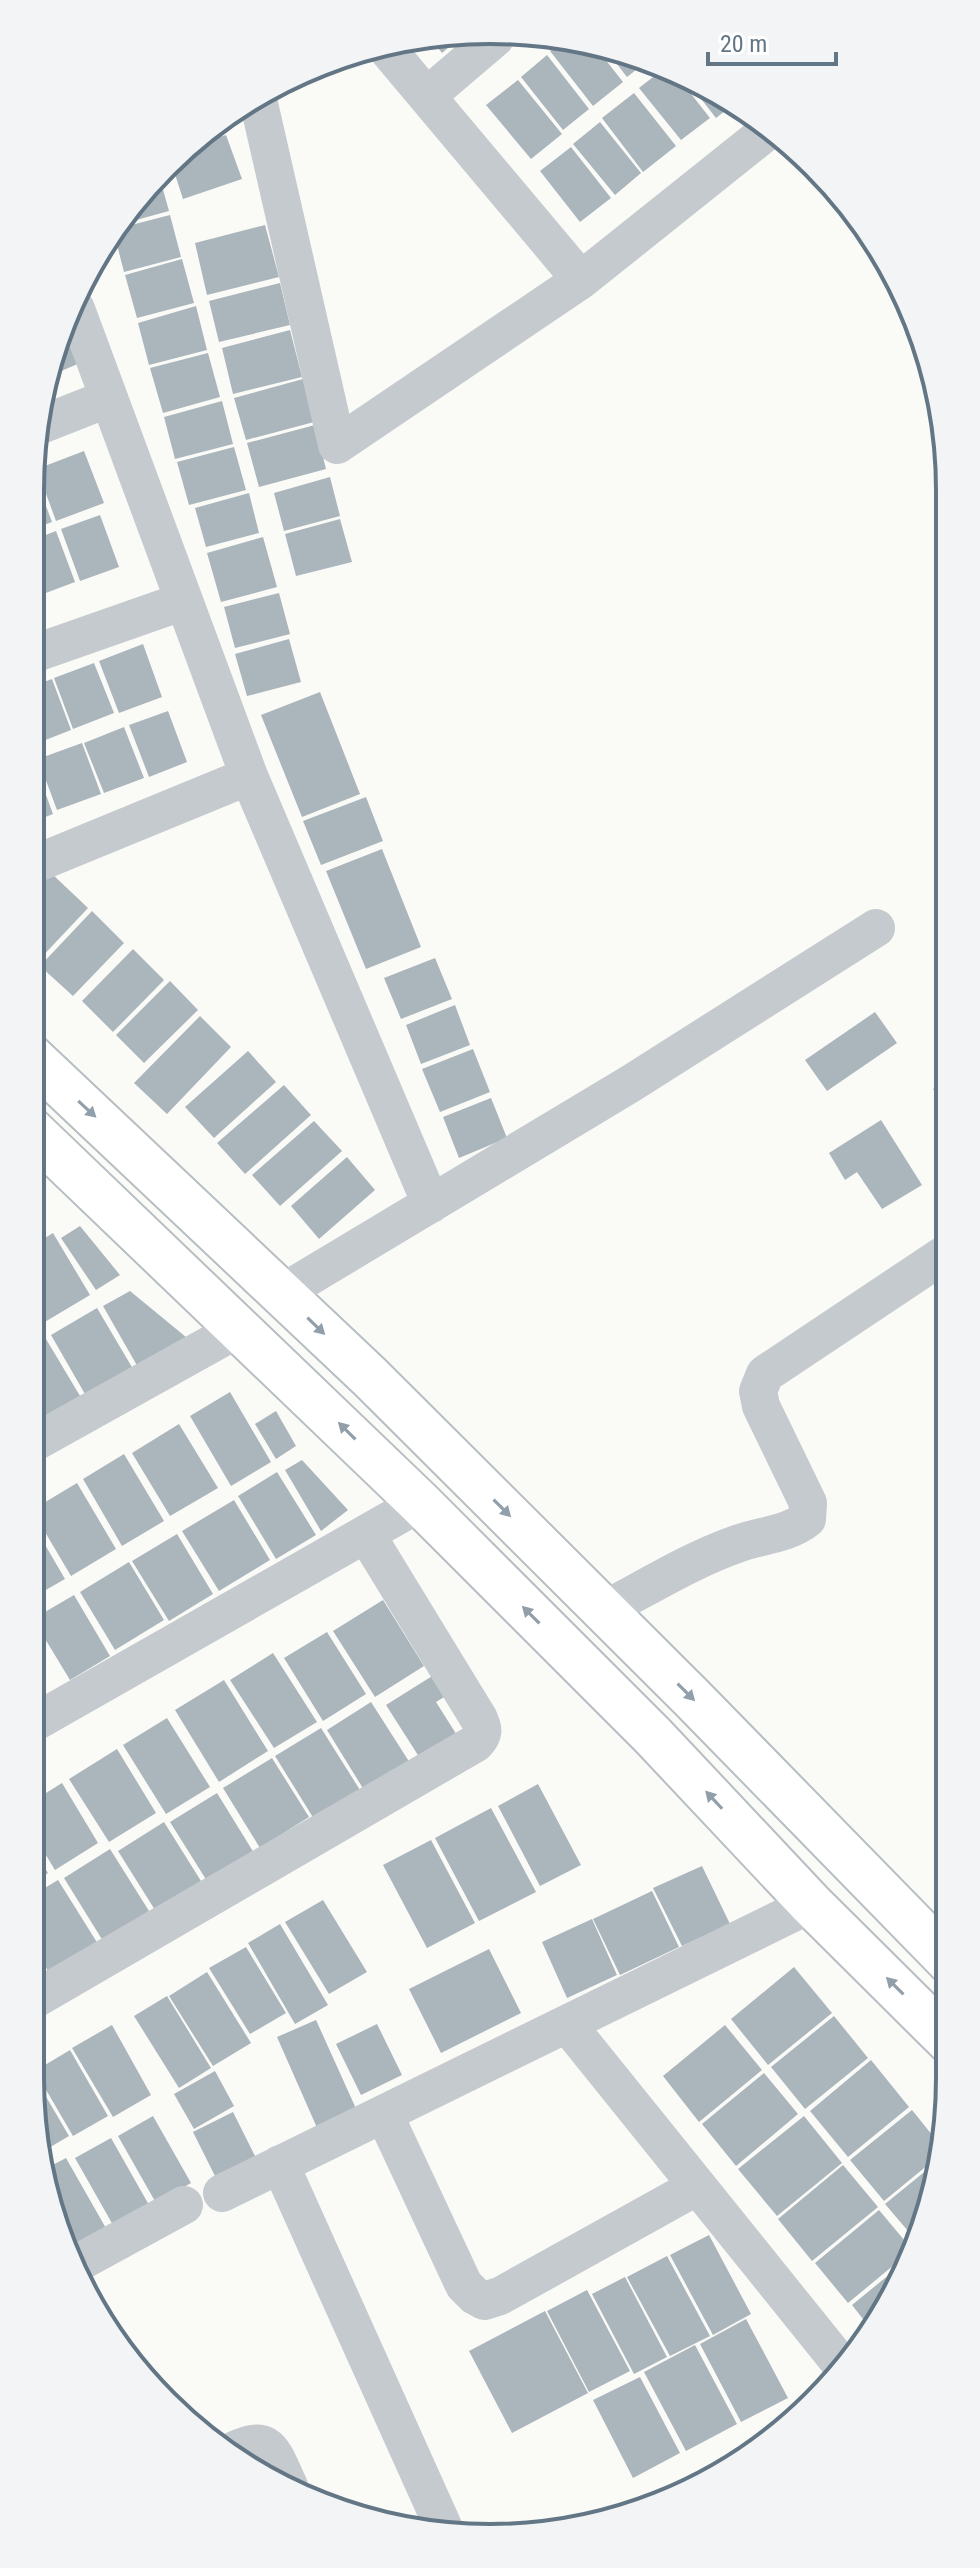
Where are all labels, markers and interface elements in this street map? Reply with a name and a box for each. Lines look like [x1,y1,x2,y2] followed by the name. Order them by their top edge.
[708,16,836,66] scale bar
[720,30,767,58] text: 20 m
[77,1100,96,1118] one-way arrow
[307,1317,326,1335] one-way arrow
[338,1423,357,1441] one-way arrow
[492,1499,511,1517] one-way arrow
[522,1606,541,1625] one-way arrow
[676,1682,695,1701] one-way arrow
[705,1791,723,1810] one-way arrow
[886,1977,905,1996] one-way arrow

